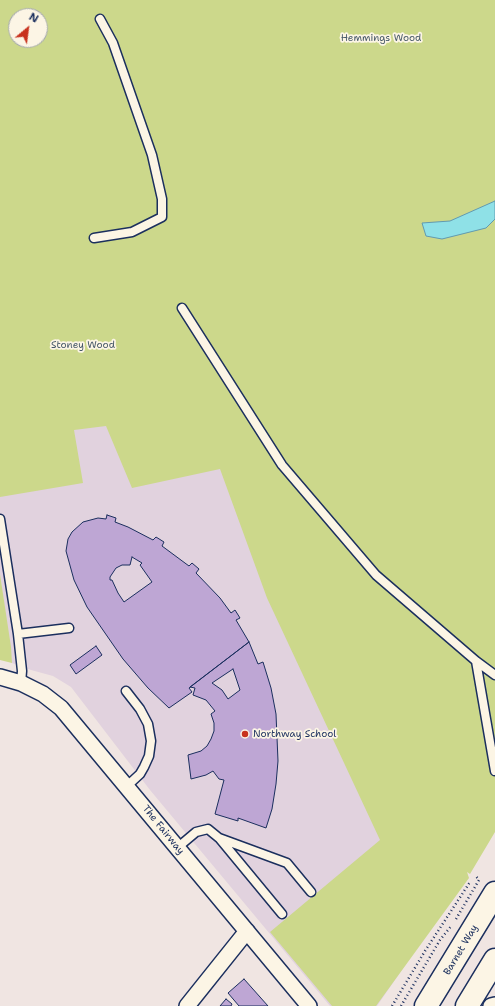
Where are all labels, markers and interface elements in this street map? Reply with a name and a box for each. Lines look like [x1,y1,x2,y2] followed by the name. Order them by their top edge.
[8,8,48,48] north arrow
[26,9,41,27] text: N
[341,32,421,44] park label: Hemmings Wood
[51,339,115,351] park label: Stoney Wood
[253,728,336,740] place label: Northway School
[240,729,250,739] marker: Northway School
[140,803,186,857] street label: The Fairway
[441,923,481,977] street label: Barnet Way

